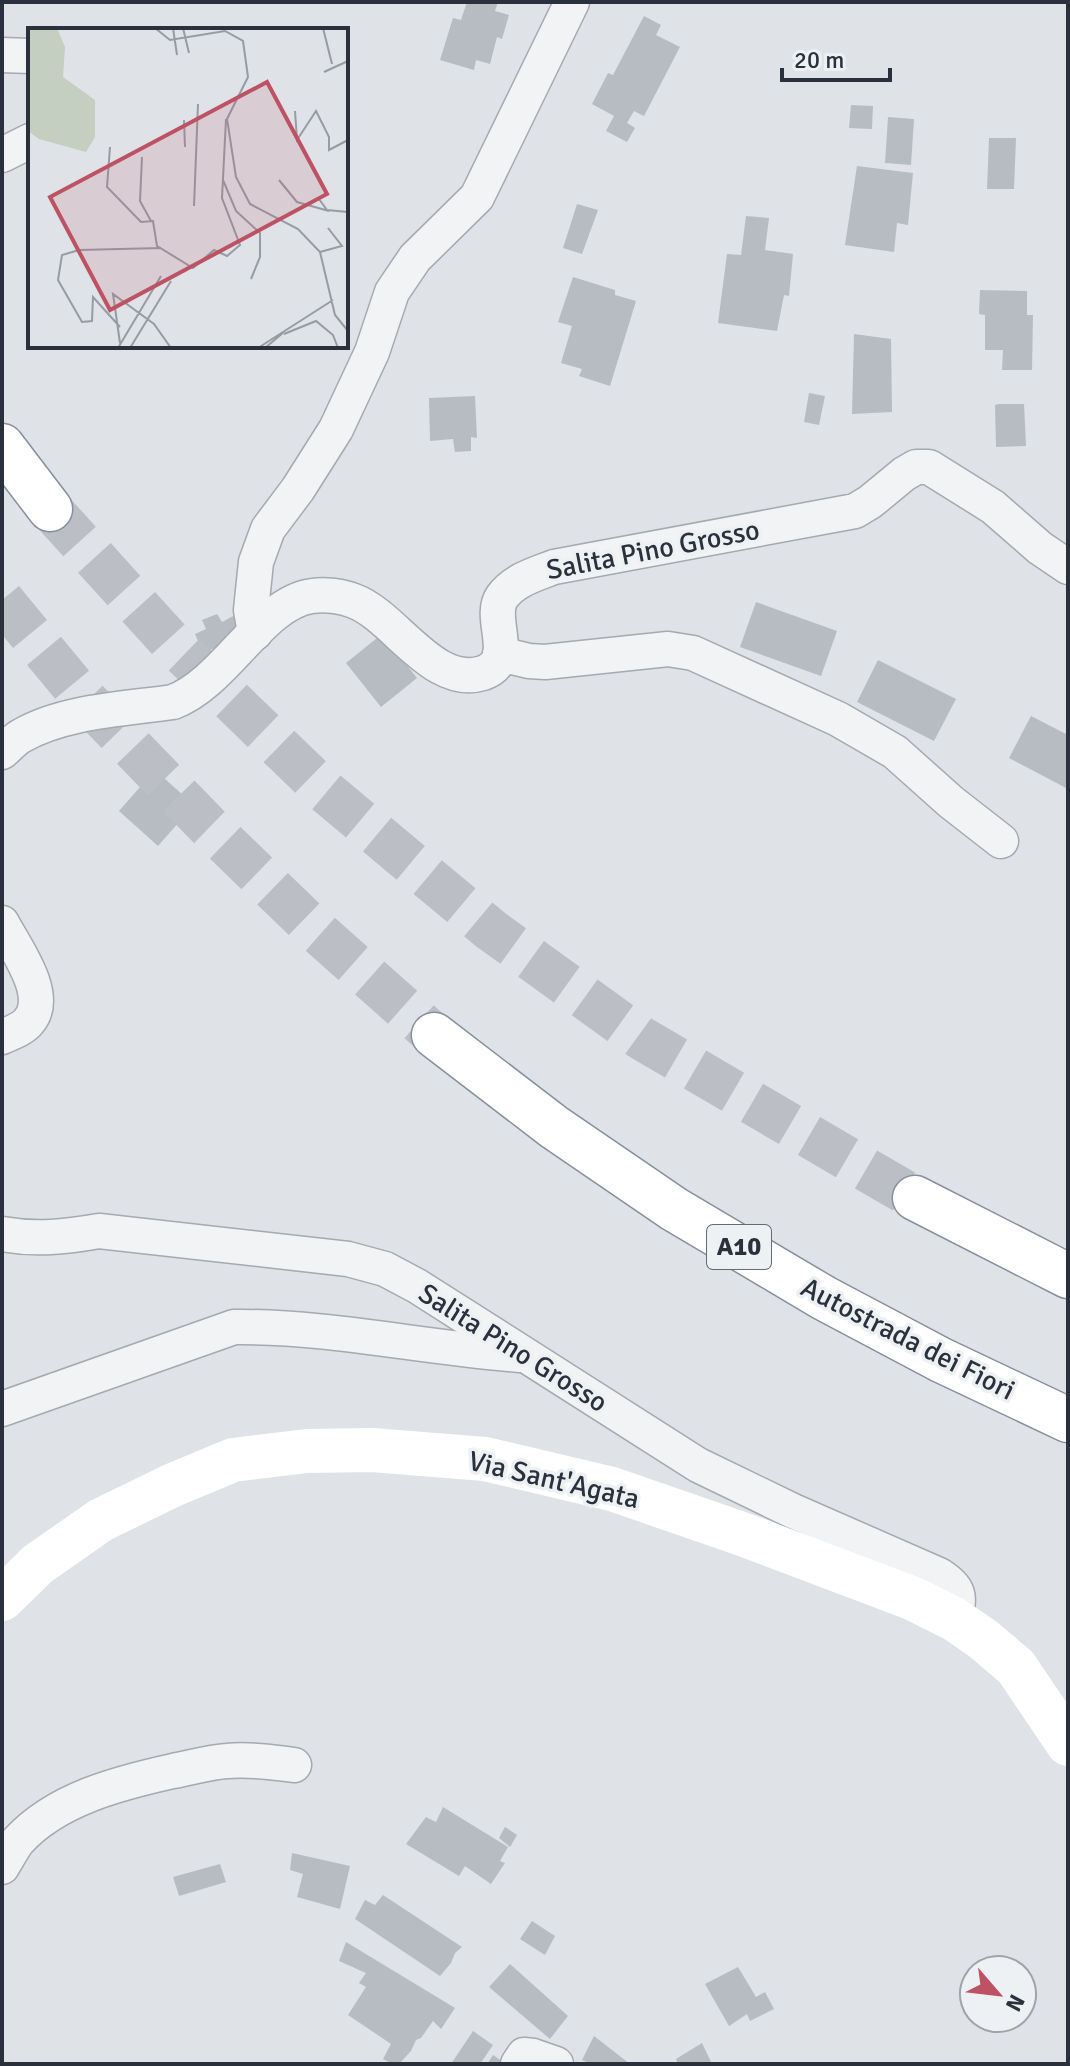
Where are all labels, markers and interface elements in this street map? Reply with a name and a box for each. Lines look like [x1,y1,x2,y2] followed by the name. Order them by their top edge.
[28,28,348,348] inset map
[782,32,890,82] scale bar
[794,45,844,75] text: 20 m
[544,513,762,587] street label: Salita Pino Grosso
[707,1225,771,1269] road number: A10
[795,1270,1021,1408] street label: Autostrada dei Fiori
[412,1276,614,1420] street label: Salita Pino Grosso
[465,1444,643,1516] street label: Via Sant'Agata
[958,1954,1038,2034] north arrow
[1000,1990,1031,2016] text: N

